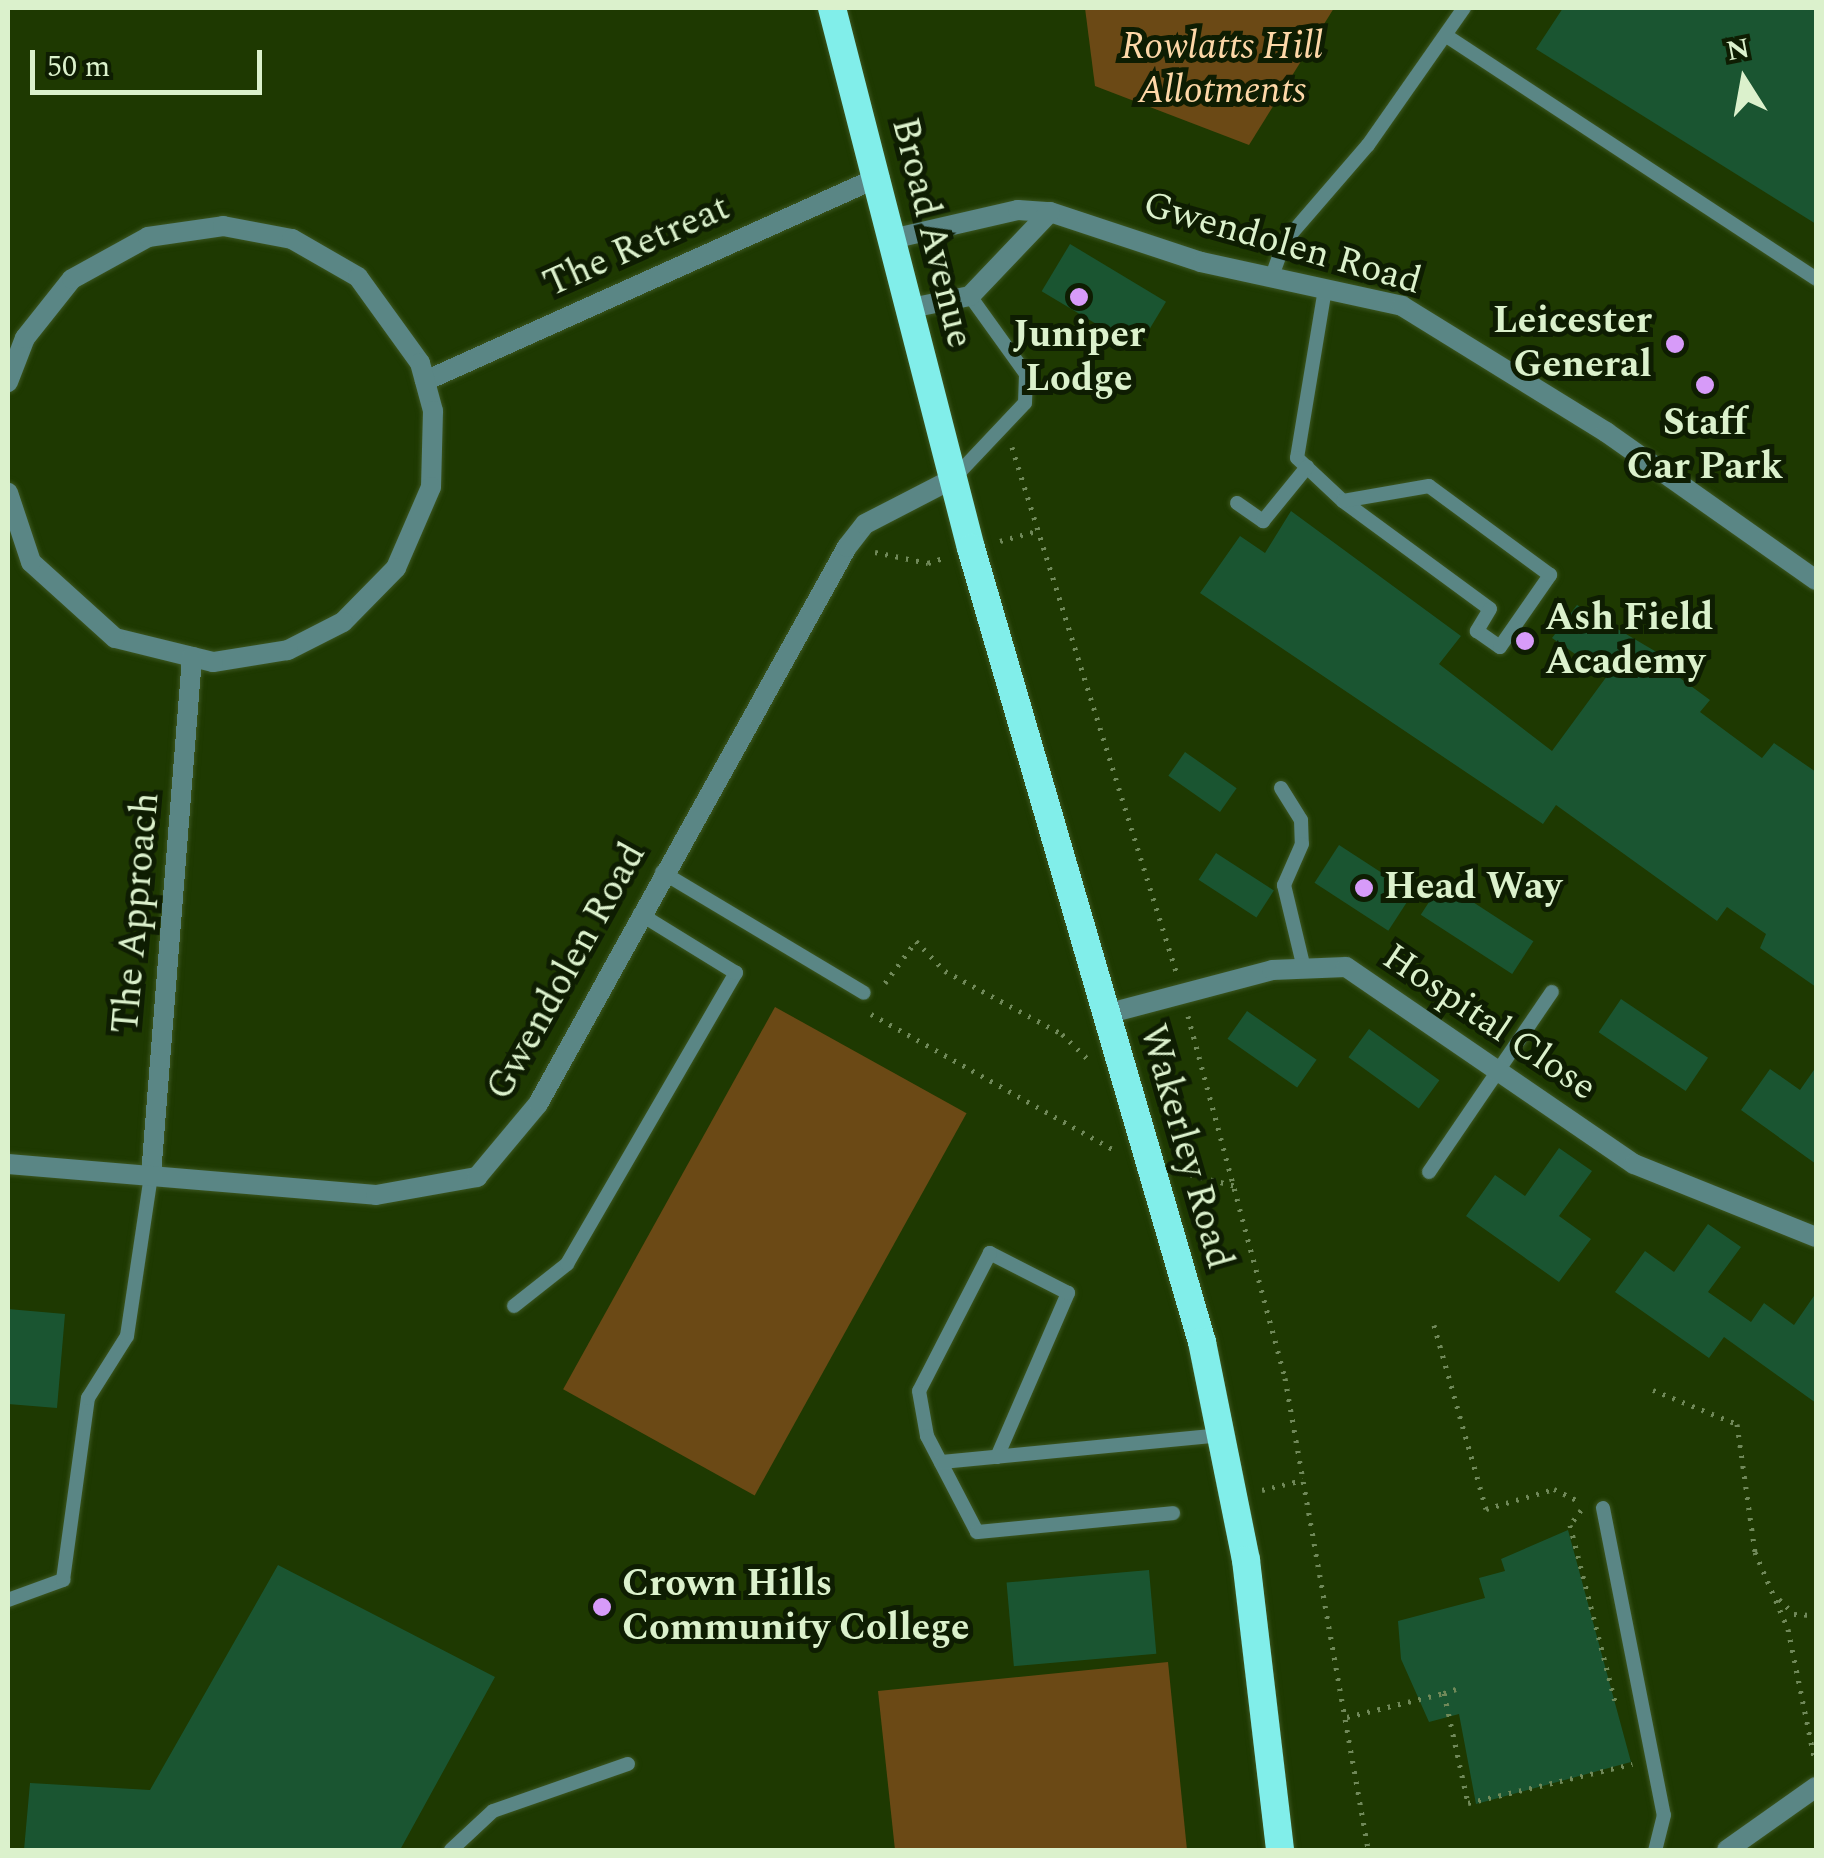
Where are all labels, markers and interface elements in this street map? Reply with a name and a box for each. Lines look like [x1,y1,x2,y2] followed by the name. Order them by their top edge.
[1121,25,1323,114] park label: Rowlatts Hill Allotments
[1723,27,1753,73] text: N
[35,30,268,92] scale bar
[1694,30,1794,130] north arrow
[47,44,110,90] text: 50 m
[880,113,982,353] street label: Broad Avenue
[1138,183,1426,305] street label: Gwendolen Road
[537,186,737,308] street label: The Retreat
[1068,286,1090,308] marker: Juniper Lodge
[1493,299,1652,388] place label: Leicester General
[1013,313,1145,402] place label: Juniper Lodge
[1662,331,1688,357] marker: Leicester General
[1694,374,1716,396] marker: Staff Car Park
[1627,401,1783,490] place label: Staff Car Park
[1545,596,1713,686] place label: Ash Field Academy
[1514,630,1536,652] marker: Ash Field Academy
[104,791,170,1035] street label: The Approach
[478,835,656,1109] street label: Gwendolen Road
[1384,865,1562,911] place label: Head Way
[1353,877,1375,899] marker: Head Way
[1374,935,1604,1111] street label: Hospital Close
[1128,1020,1242,1274] street label: Wakerley Road
[622,1562,970,1652] place label: Crown Hills Community College
[591,1596,613,1618] marker: Crown Hills Community College

